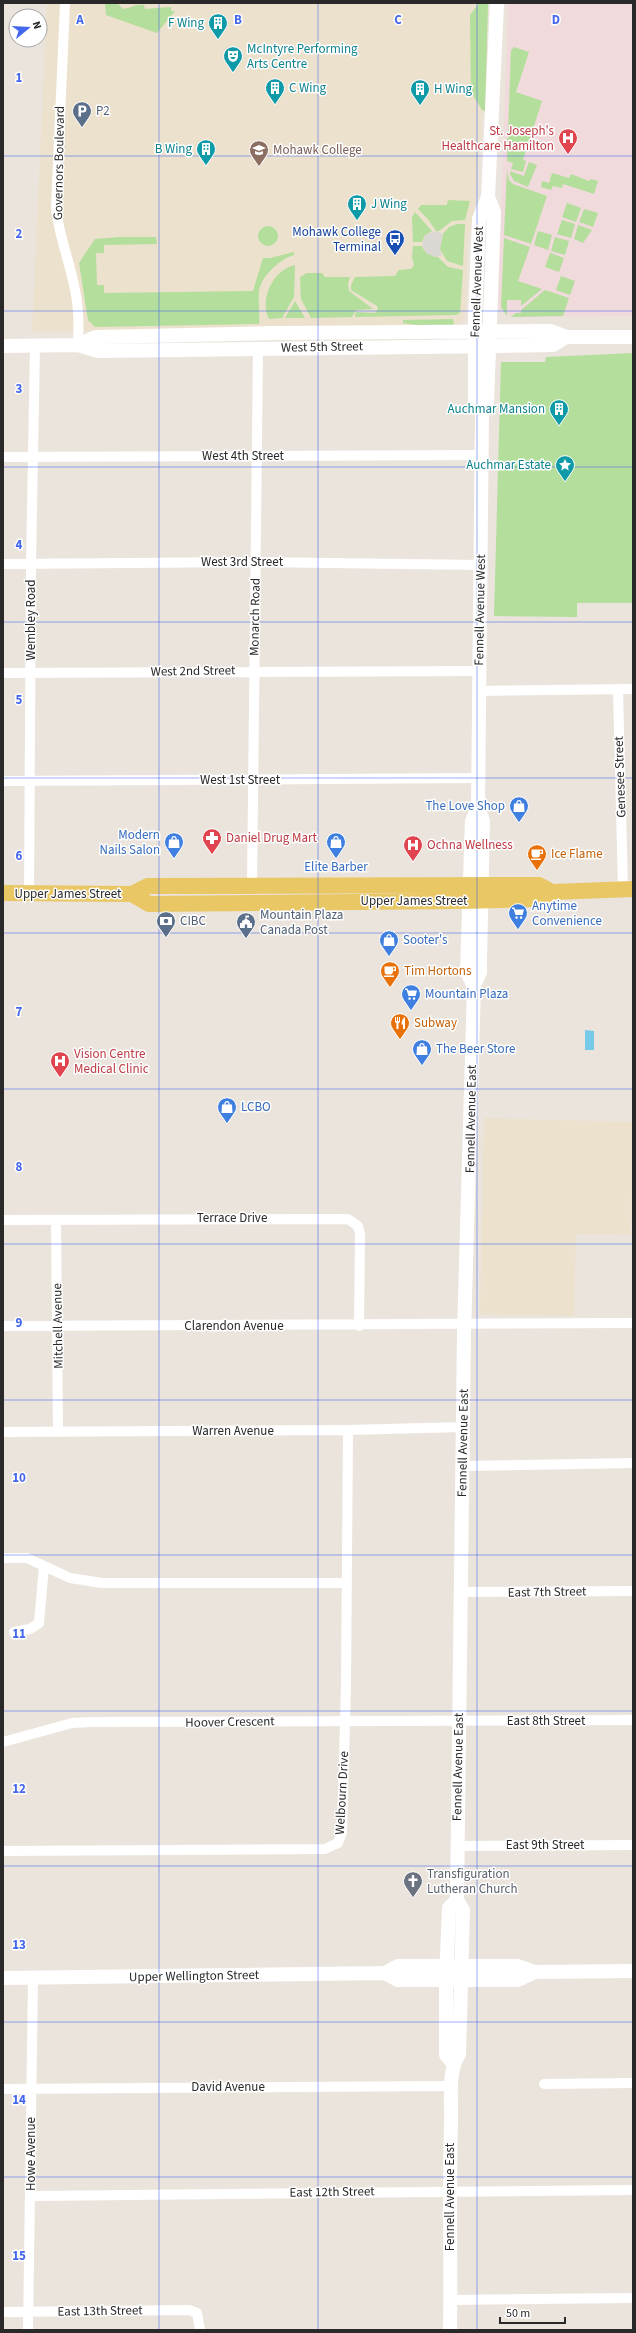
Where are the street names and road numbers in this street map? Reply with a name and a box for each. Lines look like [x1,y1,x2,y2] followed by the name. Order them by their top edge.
[49,106,69,220] street label: Governors Boulevard
[466,225,488,338] street label: Fennell Avenue West
[281,337,364,357] street label: West 5th Street
[202,447,285,465] street label: West 4th Street
[201,553,284,571] street label: West 3rd Street
[470,553,490,666] street label: Fennell Avenue West
[245,578,265,656] street label: Monarch Road
[22,579,40,661] street label: Wembley Road
[150,661,236,681] street label: West 2nd Street
[610,735,630,818] street label: Genesee Street
[200,771,281,789] street label: West 1st Street
[15,885,122,903] street label: Upper James Street
[361,892,468,910] street label: Upper James Street
[461,1064,481,1173] street label: Fennell Avenue East
[197,1209,267,1227] street label: Terrace Drive
[48,1283,68,1369] street label: Mitchell Avenue
[184,1317,284,1335] street label: Clarendon Avenue
[453,1388,473,1497] street label: Fennell Avenue East
[192,1422,274,1440] street label: Warren Avenue
[508,1582,587,1602] street label: East 7th Street
[185,1712,275,1732] street label: Hoover Crescent
[448,1712,468,1821] street label: Fennell Avenue East
[507,1712,586,1730] street label: East 8th Street
[331,1751,353,1835] street label: Welbourn Drive
[506,1836,585,1854] street label: East 9th Street
[129,1966,260,1986] street label: Upper Wellington Street
[191,2078,265,2096] street label: David Avenue
[22,2117,40,2191] street label: Howe Avenue
[441,2142,459,2251] street label: Fennell Avenue East
[289,2182,375,2202] street label: East 12th Street
[57,2301,143,2321] street label: East 13th Street

